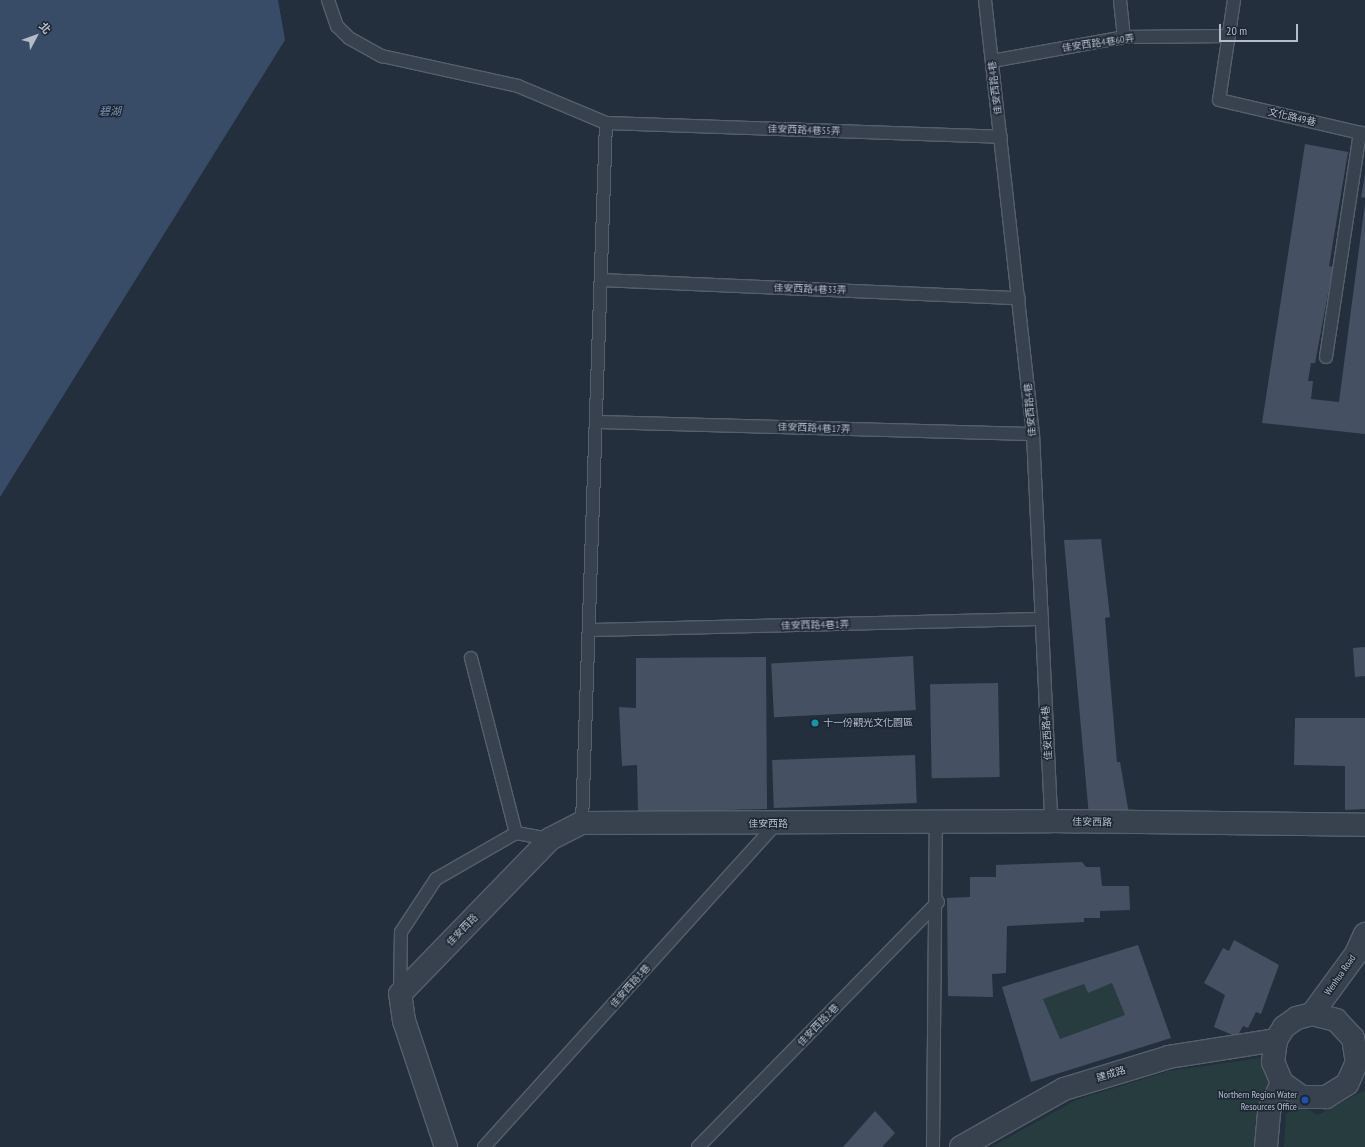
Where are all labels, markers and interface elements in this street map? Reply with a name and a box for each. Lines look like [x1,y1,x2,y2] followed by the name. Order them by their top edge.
[16,16,56,56] north arrow
[1221,16,1300,42] scale bar
[36,19,54,37] text: 北
[1226,23,1247,38] text: 20 m
[1061,32,1135,54] street label: 佳安西路4巷60弄
[986,60,1004,116] street label: 佳安西路4巷
[99,104,121,118] water label: 碧湖
[1267,106,1317,128] street label: 文化路49巷
[767,123,841,137] street label: 佳安西路4巷55弄
[773,282,847,296] street label: 佳安西路4巷33弄
[1022,382,1038,438] street label: 佳安西路4巷
[777,421,851,435] street label: 佳安西路4巷17弄
[780,618,850,632] street label: 佳安西路4巷1弄
[1040,705,1054,761] street label: 佳安西路4巷
[823,717,913,729] place label: 十一份觀光文化園區
[810,718,820,728] marker: 十一份觀光文化園區
[1072,816,1112,828] street label: 佳安西路
[748,818,788,830] street label: 佳安西路
[444,911,480,949] street label: 佳安西路
[1322,952,1358,998] street label: Wenhua Road
[607,962,653,1010] street label: 佳安西路3巷
[795,1001,841,1049] street label: 佳安西路2巷
[1095,1064,1127,1084] street label: 建成路
[1218,1088,1297,1112] place label: Northern Region Water Resources Office
[1300,1095,1310,1105] marker: Northern Region Water Resources Office

